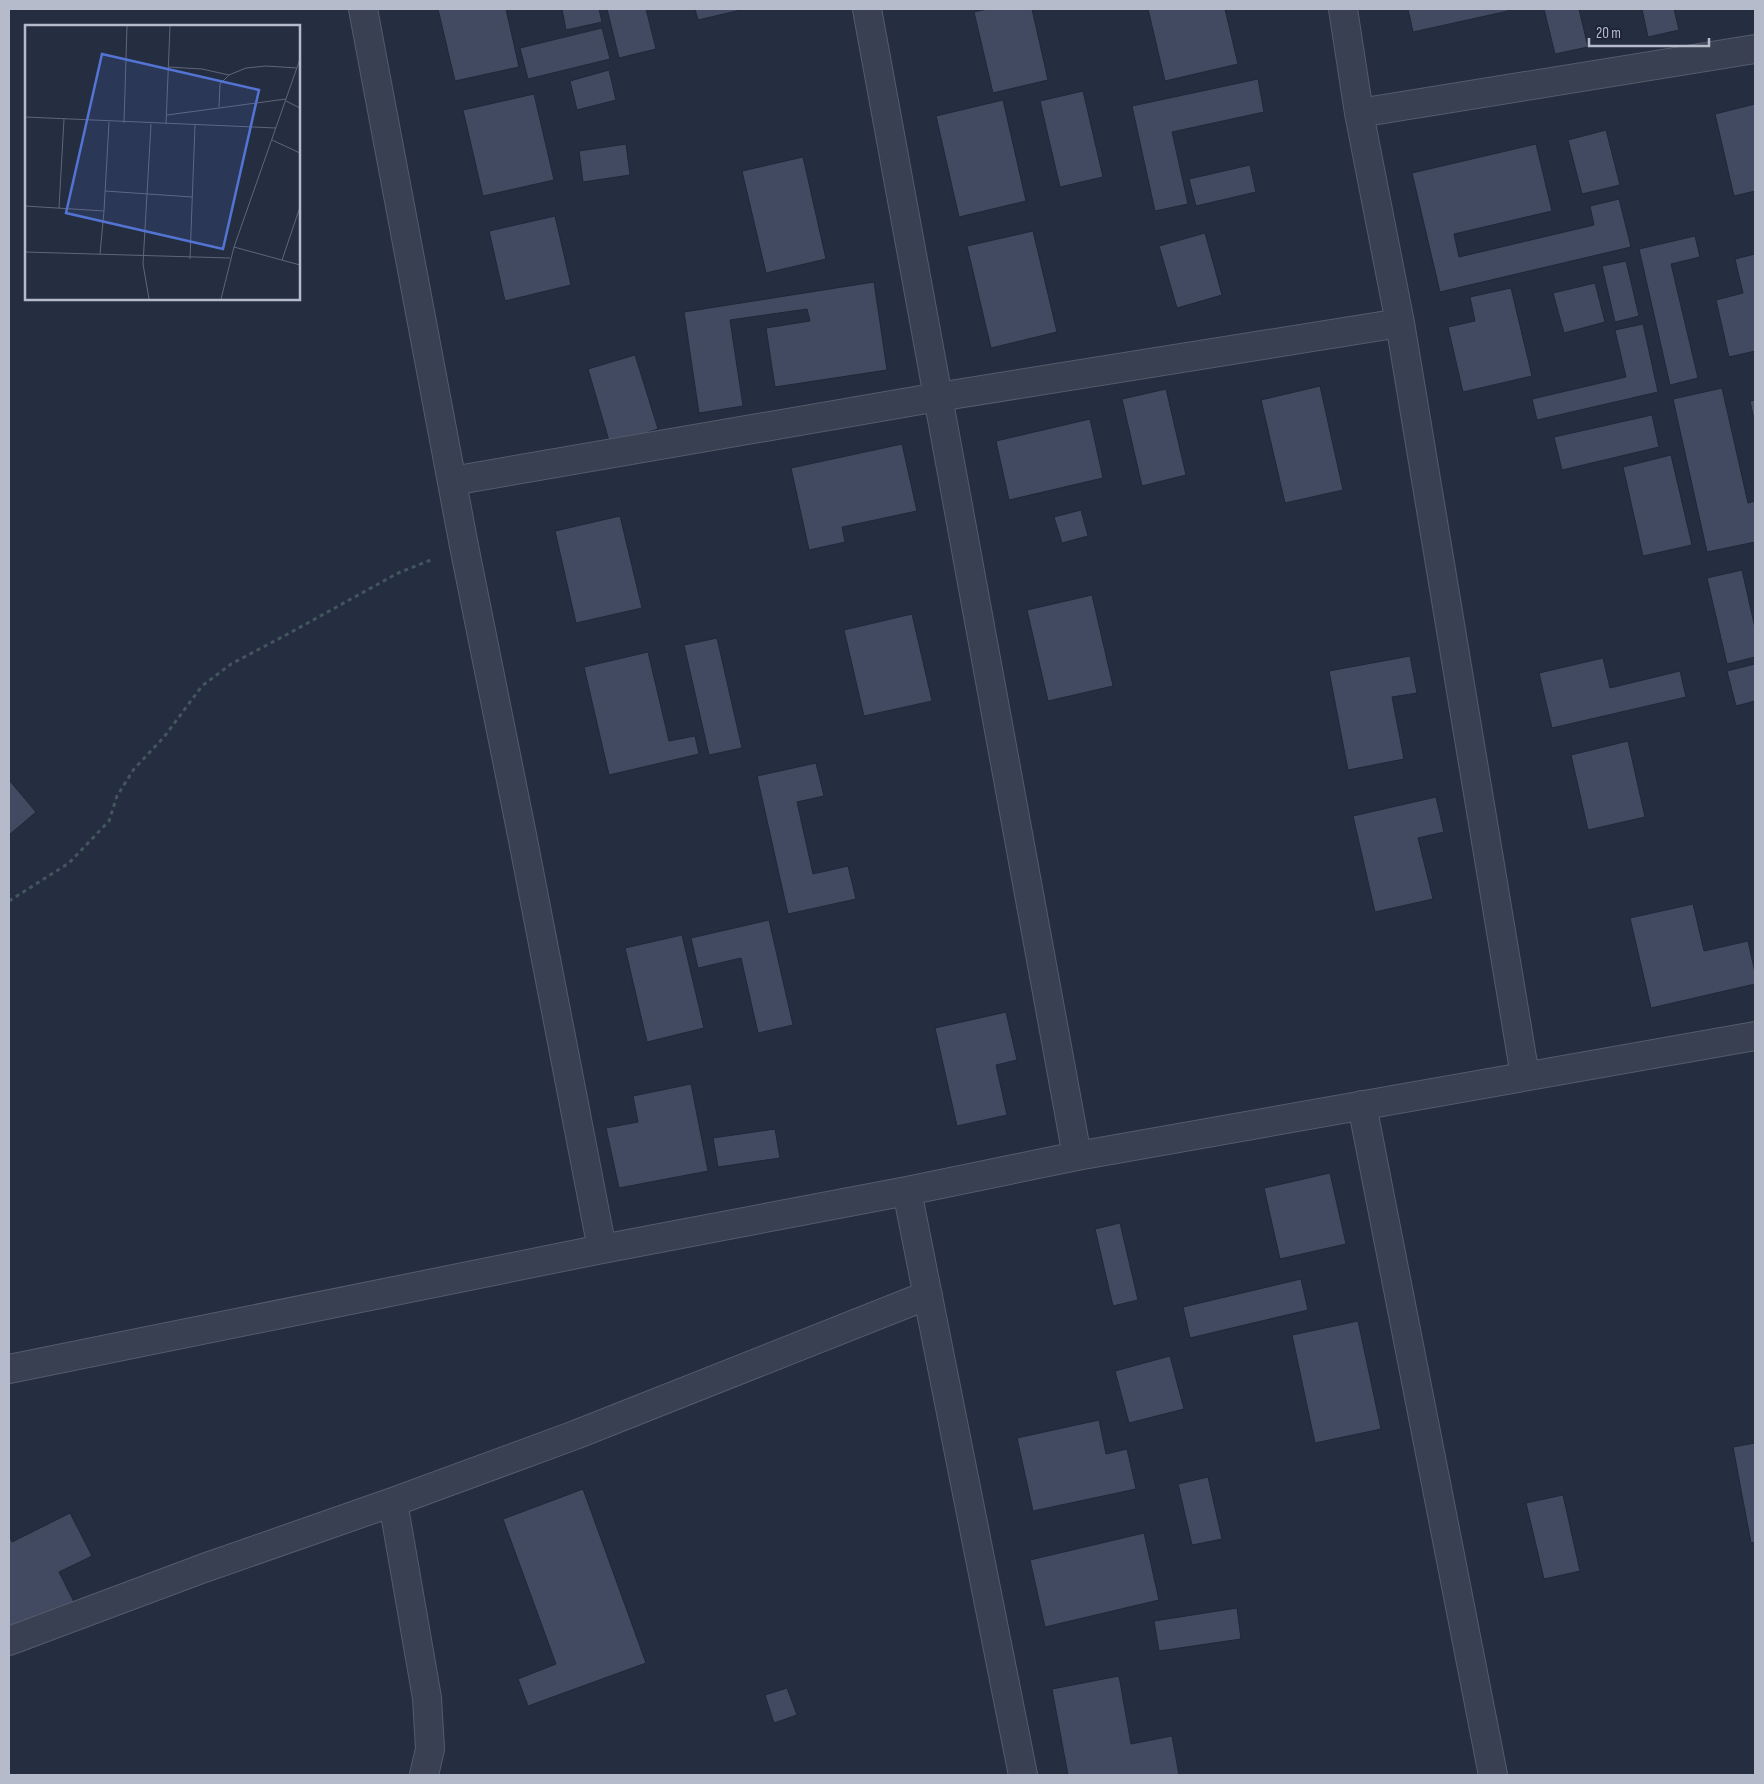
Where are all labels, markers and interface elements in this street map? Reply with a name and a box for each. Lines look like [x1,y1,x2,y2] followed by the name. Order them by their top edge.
[1589,15,1709,47] scale bar
[1596,24,1621,43] text: 20 m
[25,25,300,300] inset map

